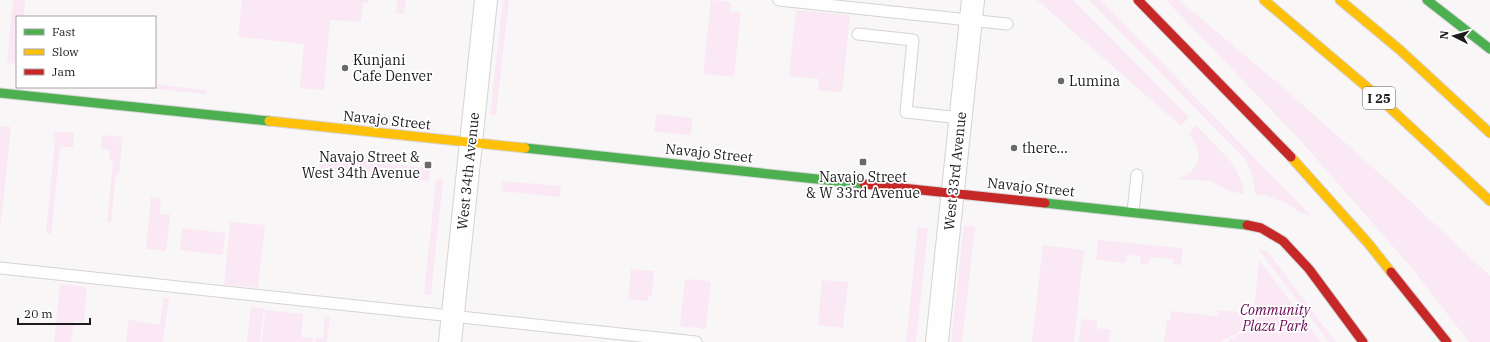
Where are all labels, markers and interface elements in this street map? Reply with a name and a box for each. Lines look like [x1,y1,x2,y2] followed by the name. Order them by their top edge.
[16,16,156,88] legend
[1434,16,1474,56] north arrow
[52,24,76,39] text: Fast
[1437,30,1452,40] text: N
[52,44,79,59] text: Slow
[353,51,433,85] place label: Kunjani Cafe Denver
[340,63,350,73] marker: Kunjani Cafe Denver
[52,64,76,79] text: Jam
[1069,72,1121,90] place label: Lumina
[1056,76,1066,86] marker: Lumina
[1363,87,1395,109] road number: I 25
[342,106,432,134] street label: Navajo Street
[453,111,483,231] street label: West 34th Avenue
[940,111,970,231] street label: West 33rd Avenue
[664,139,754,167] street label: Navajo Street
[1022,139,1068,157] place label: there...
[1009,143,1019,153] marker: there...
[302,148,420,182] place label: Navajo Street & West 34th Avenue
[858,157,868,167] marker: Navajo Street & W 33rd Avenue
[423,160,433,170] marker: Navajo Street & West 34th Avenue
[806,168,920,202] place label: Navajo Street & W 33rd Avenue
[986,173,1076,201] street label: Navajo Street
[18,300,90,326] scale bar
[1240,301,1312,335] park label: Community Plaza Park
[24,306,53,321] text: 20 m

